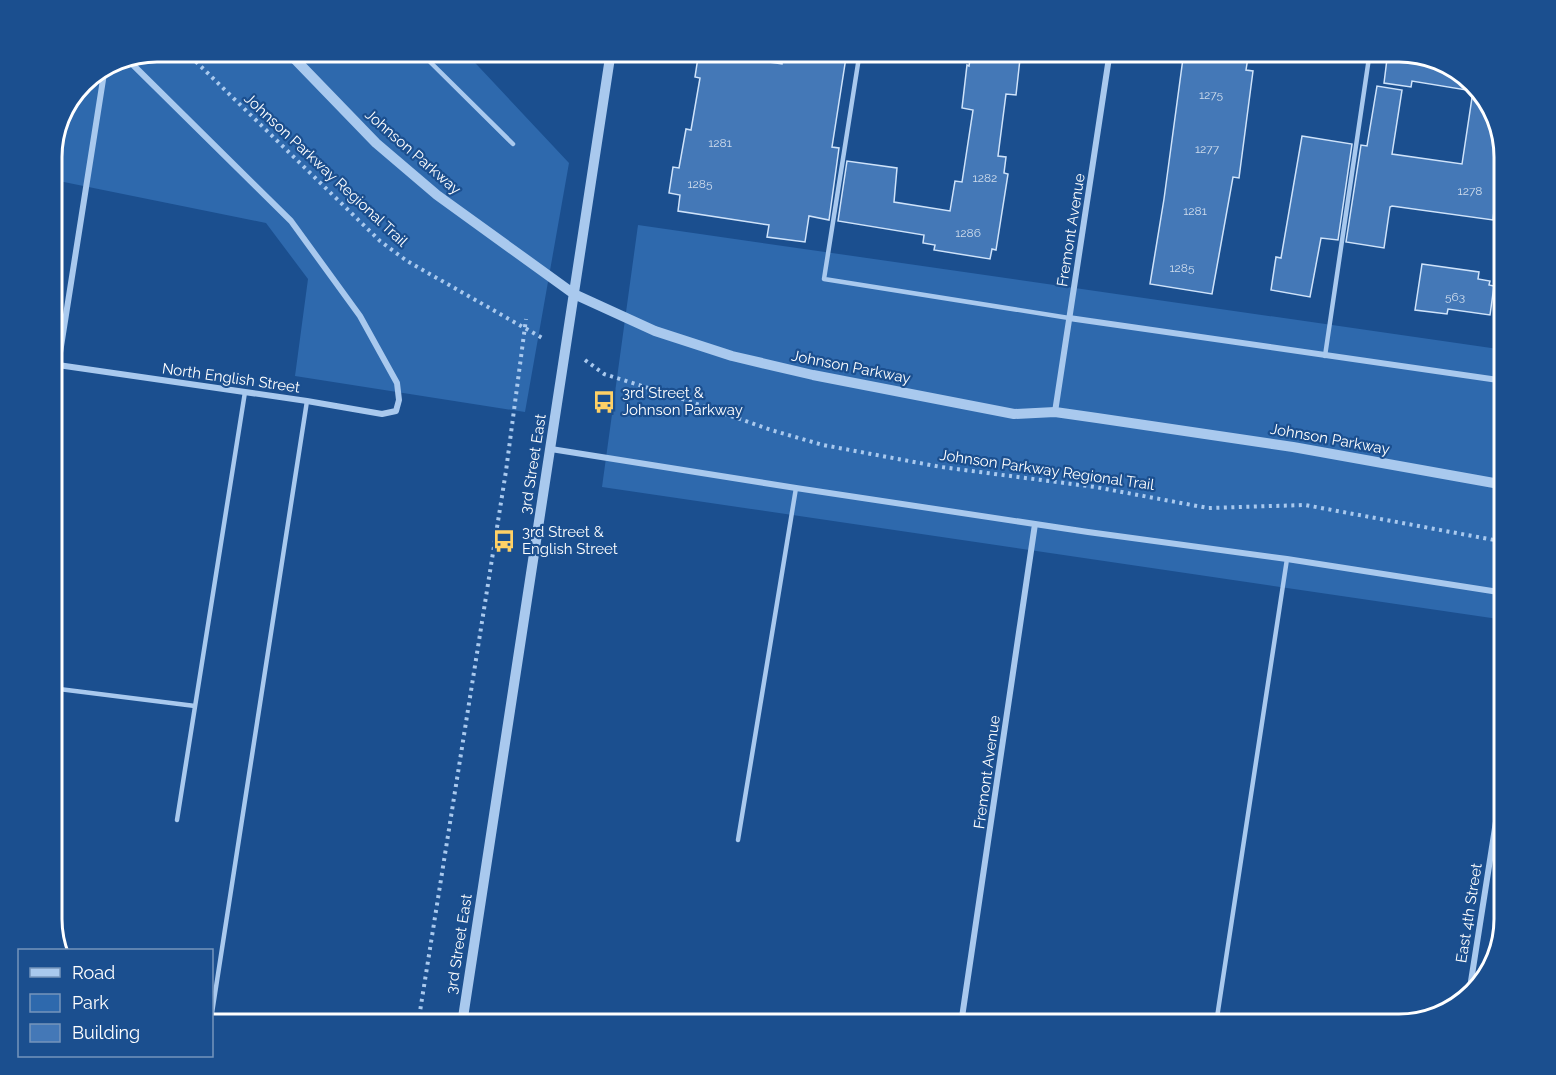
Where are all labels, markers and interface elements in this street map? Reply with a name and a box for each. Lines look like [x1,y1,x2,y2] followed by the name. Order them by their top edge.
[1199,88,1224,102] house number: 1275
[241,90,412,251] street label: Johnson Parkway Regional Trail
[361,106,465,198] street label: Johnson Parkway
[708,136,732,150] house number: 1281
[1195,142,1220,156] house number: 1277
[973,171,997,185] house number: 1282
[1053,172,1089,288] street label: Fremont Avenue
[687,177,713,191] house number: 1285
[1458,184,1482,198] house number: 1278
[1183,204,1207,218] house number: 1281
[955,226,981,240] house number: 1286
[1169,261,1195,275] house number: 1285
[1445,290,1465,304] house number: 563
[790,347,912,387] street label: Johnson Parkway
[161,359,301,397] street label: North English Street
[622,384,743,419] place label: 3rd Street & Johnson Parkway
[591,389,617,415] bus stop icon: 3rd Street & Johnson Parkway
[516,413,550,515] street label: 3rd Street East
[1269,420,1391,458] street label: Johnson Parkway
[938,446,1156,494] street label: Johnson Parkway Regional Trail
[522,523,618,558] place label: 3rd Street & English Street
[491,528,517,554] bus stop icon: 3rd Street & English Street
[970,714,1004,830] street label: Fremont Avenue
[1452,862,1486,964] street label: East 4th Street
[442,893,476,995] street label: 3rd Street East
[18,949,213,1057] legend
[72,962,115,983] text: Road
[72,992,109,1013] text: Park
[72,1022,140,1043] text: Building

